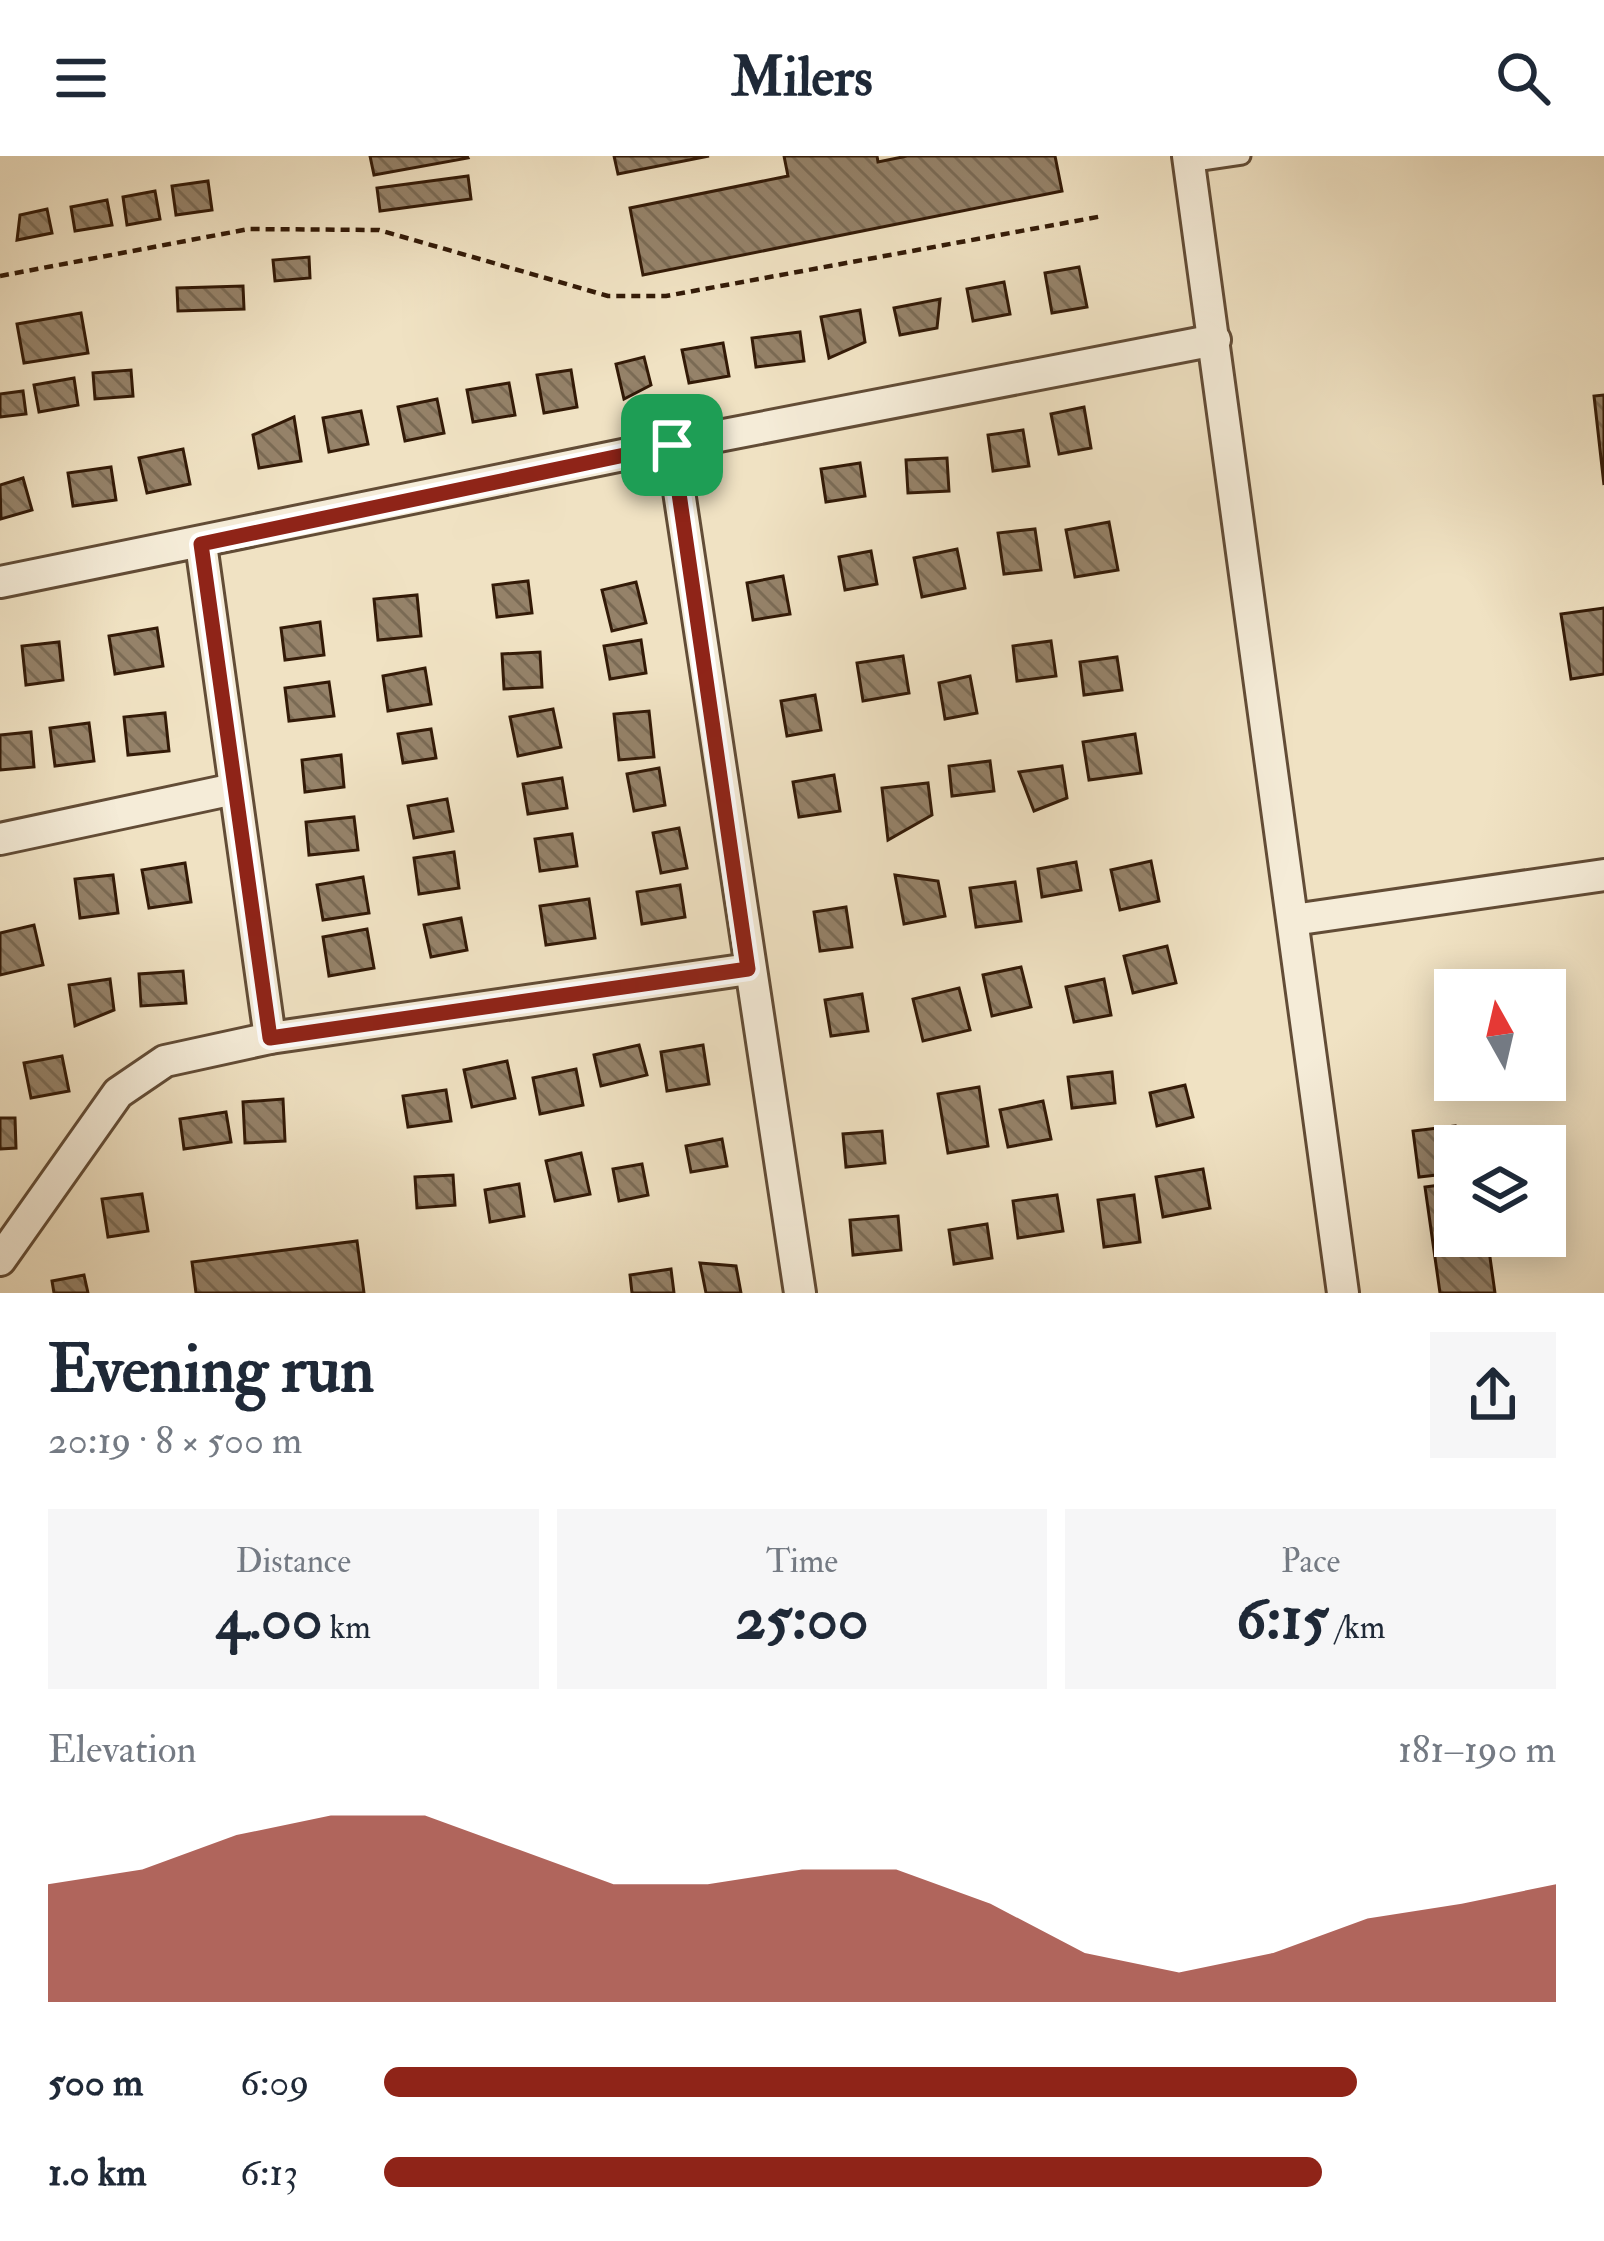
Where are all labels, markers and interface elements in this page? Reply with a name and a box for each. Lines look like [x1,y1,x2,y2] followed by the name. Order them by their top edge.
[731,44,873,112] text: Milers
[48,45,114,111] icon: menu
[1490,45,1556,111] icon: search
[621,394,723,496] pin
[639,412,705,478] icon: arrive
[1434,969,1566,1101] north arrow
[1434,969,1566,1257] map controls
[1434,1125,1566,1257] button: layers
[48,1329,374,1412] text: Evening run
[1430,1332,1556,1458] button: share
[48,1416,302,1465] text: 20:19 · 8 × 500 m
[236,1541,351,1582] text: Distance
[766,1541,838,1582] text: Time
[1281,1541,1340,1582] text: Pace
[216,1582,323,1657] text: 4.00
[736,1582,868,1657] text: 25:00
[1236,1582,1329,1657] text: 6:15
[323,1607,371,1648] text: km
[1329,1607,1385,1648] text: /km
[48,1725,197,1774] text: Elevation
[1398,1725,1556,1774] text: 181–190 m
[48,2058,143,2107] text: 500 m
[240,2058,309,2107] text: 6:09
[48,2148,147,2197] text: 1.0 km
[240,2148,298,2197] text: 6:13

